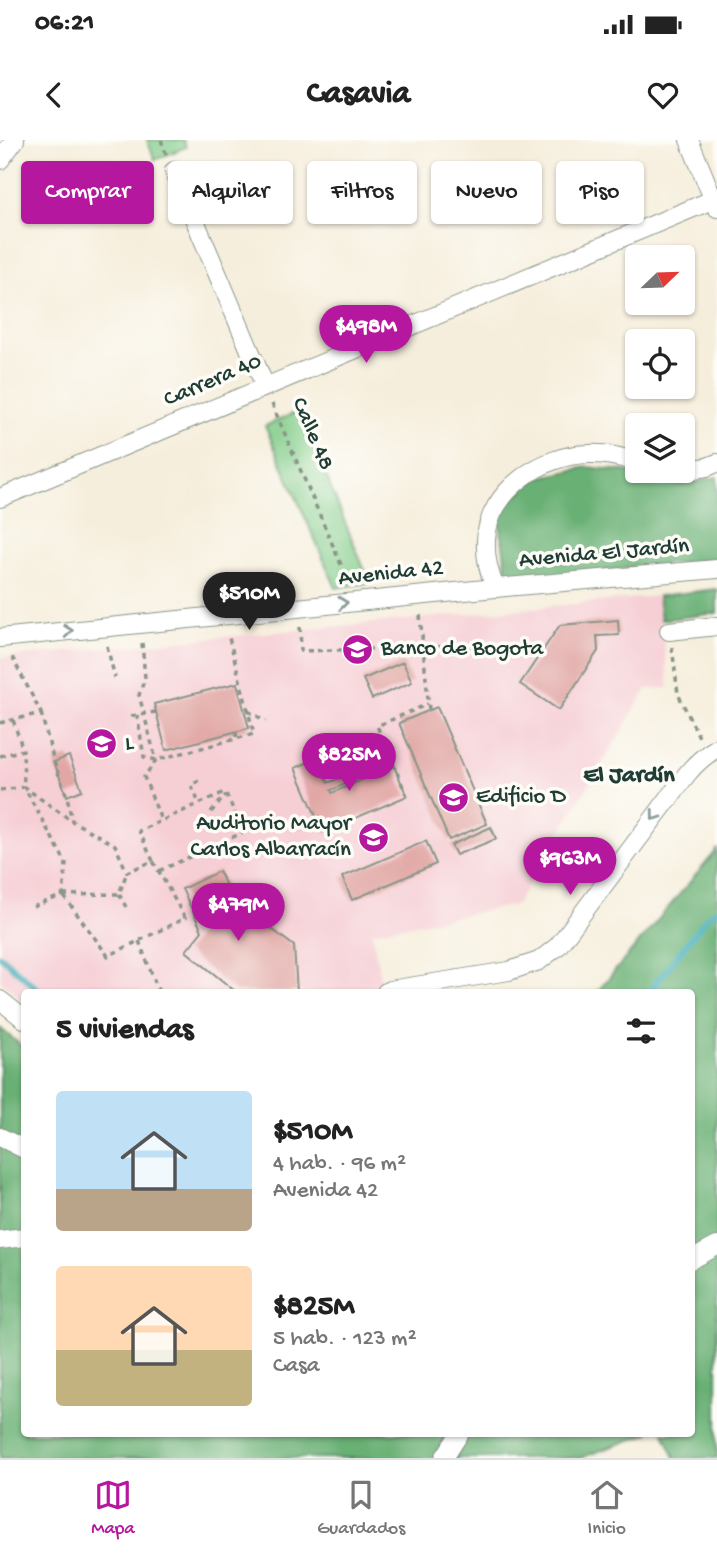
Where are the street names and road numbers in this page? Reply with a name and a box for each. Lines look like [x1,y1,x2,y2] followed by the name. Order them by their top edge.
[160,348,266,414] street label: Carrera 40
[285,394,339,474] street label: Calle 48
[518,533,690,575] street label: Avenida El Jardín
[337,555,445,593] street label: Avenida 42

